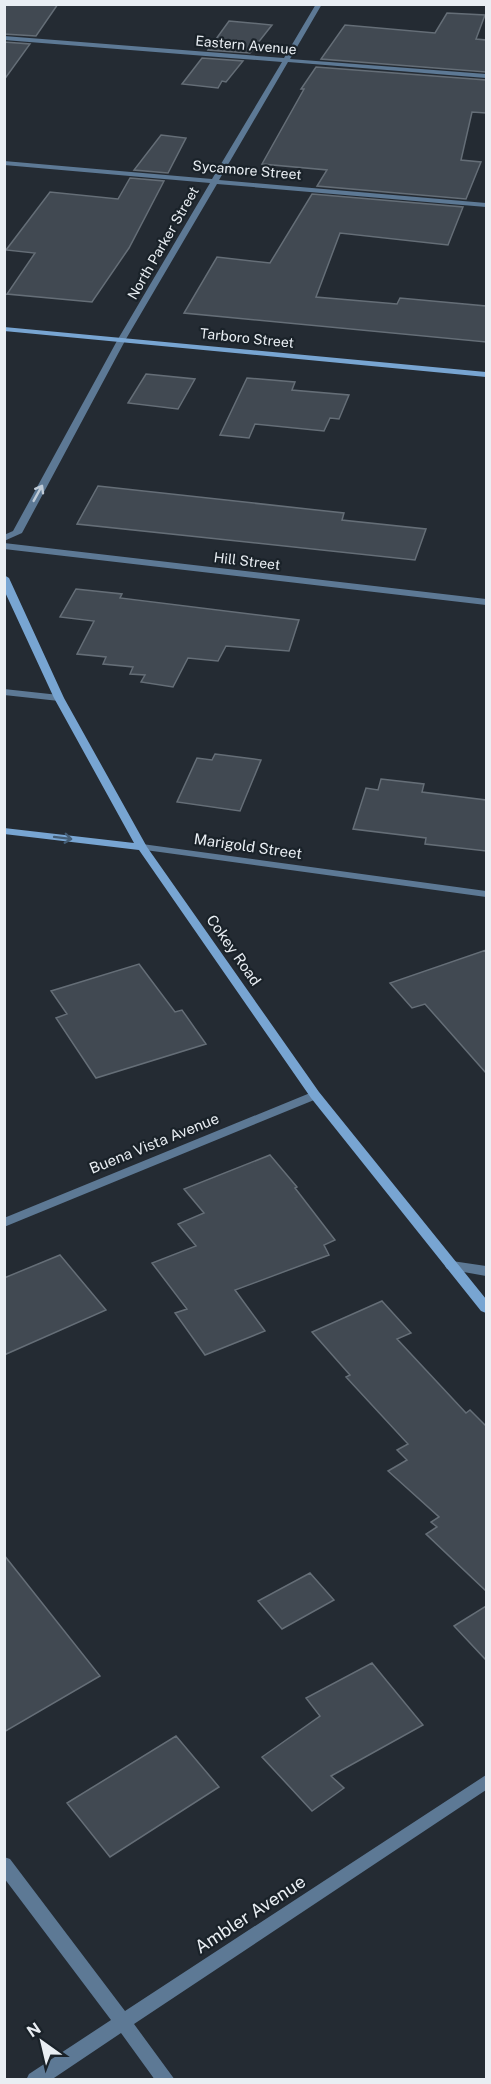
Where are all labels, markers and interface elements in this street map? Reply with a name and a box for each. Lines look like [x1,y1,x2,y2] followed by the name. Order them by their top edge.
[195,33,297,57] street label: Eastern Avenue
[192,157,302,183] street label: Sycamore Street
[124,184,202,302] street label: North Parker Street
[199,325,295,351] street label: Tarboro Street
[32,485,44,502] one-way arrow
[213,549,281,573] street label: Hill Street
[193,830,303,862] street label: Marigold Street
[52,833,72,844] one-way arrow
[203,911,265,989] street label: Cokey Road
[87,1109,221,1177] street label: Buena Vista Avenue
[191,1870,309,1958] street label: Ambler Avenue
[12,2012,72,2072] north arrow
[23,2019,44,2041] text: N

